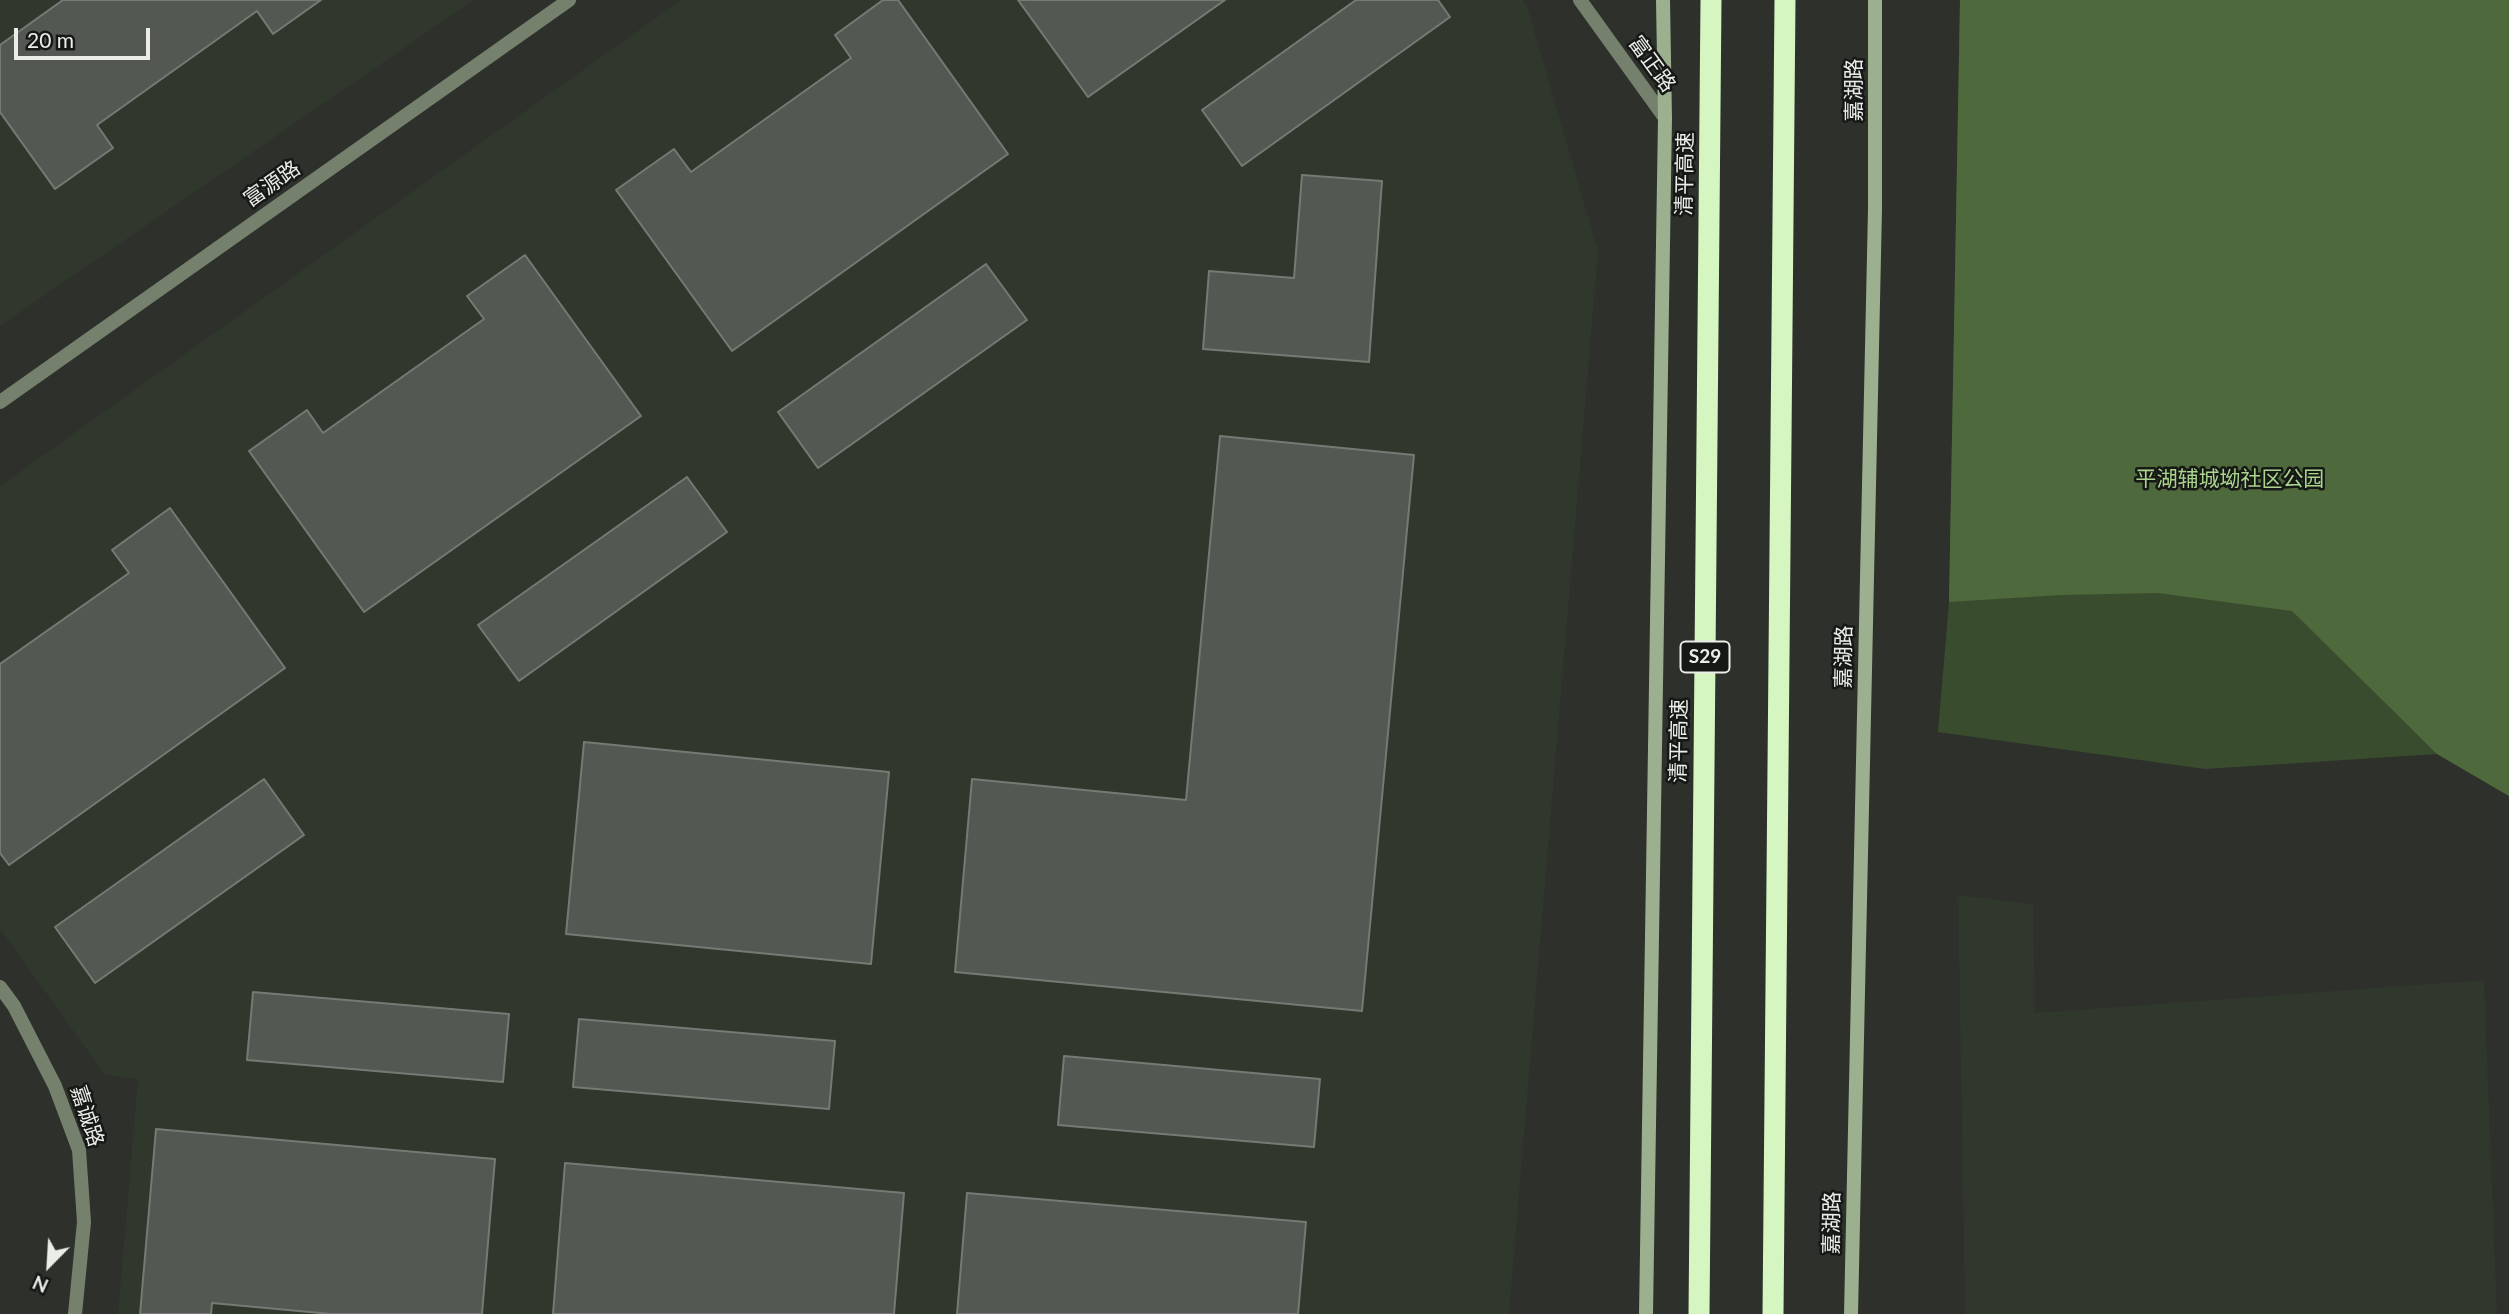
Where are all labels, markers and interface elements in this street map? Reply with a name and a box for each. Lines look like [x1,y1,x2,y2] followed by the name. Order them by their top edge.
[18,14,154,58] scale bar
[27,27,74,52] text: 20 m
[1623,31,1681,97] street label: 富正路
[1841,59,1867,121] street label: 嘉湖路
[1672,132,1698,216] street label: 清平高速
[239,156,305,212] street label: 富源路
[2136,466,2324,492] park label: 平湖辅城坳社区公园
[1831,625,1857,689] street label: 嘉湖路
[1680,642,1730,672] road number: S29
[1666,699,1692,783] street label: 清平高速
[65,1082,109,1150] street label: 嘉诚路
[1819,1191,1845,1255] street label: 嘉湖路
[14,1230,84,1300] north arrow
[29,1271,52,1298] text: N

